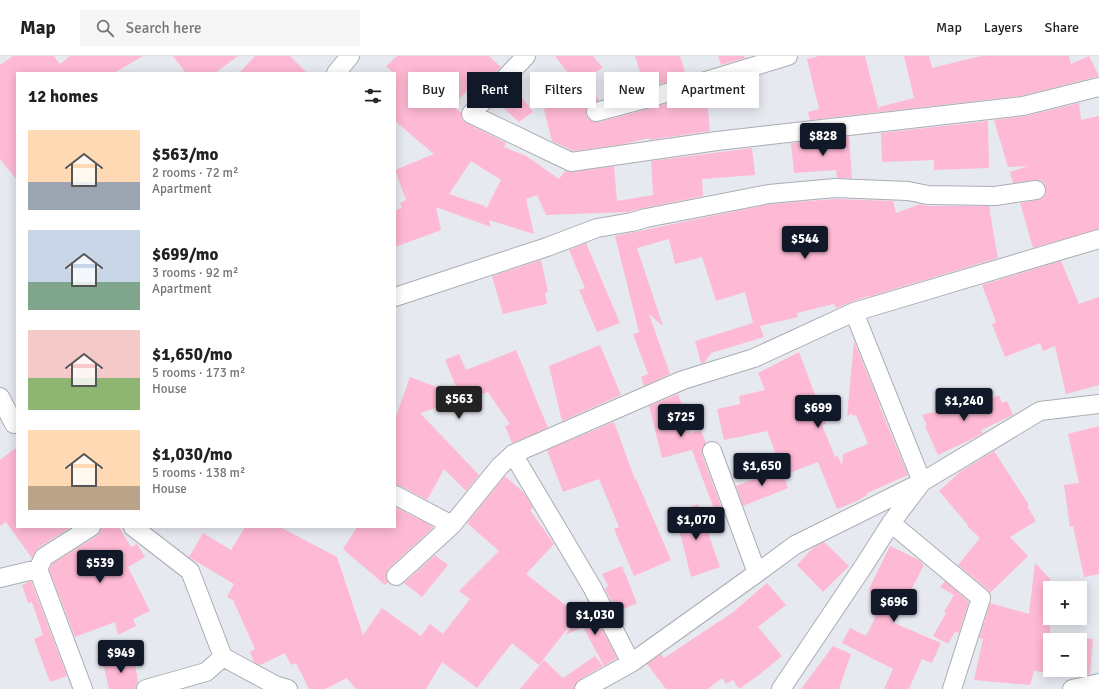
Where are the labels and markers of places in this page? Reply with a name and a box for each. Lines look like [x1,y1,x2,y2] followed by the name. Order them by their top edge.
[799,123,847,157] pin: $828
[781,226,829,260] pin: $544
[435,386,483,420] pin: $563
[931,388,997,422] pin: $1,240
[794,395,842,429] pin: $699
[657,404,705,438] pin: $725
[729,453,795,487] pin: $1,650
[663,507,729,541] pin: $1,070
[76,550,124,584] pin: $539
[870,589,918,623] pin: $696
[562,602,628,636] pin: $1,030
[97,640,145,674] pin: $949

